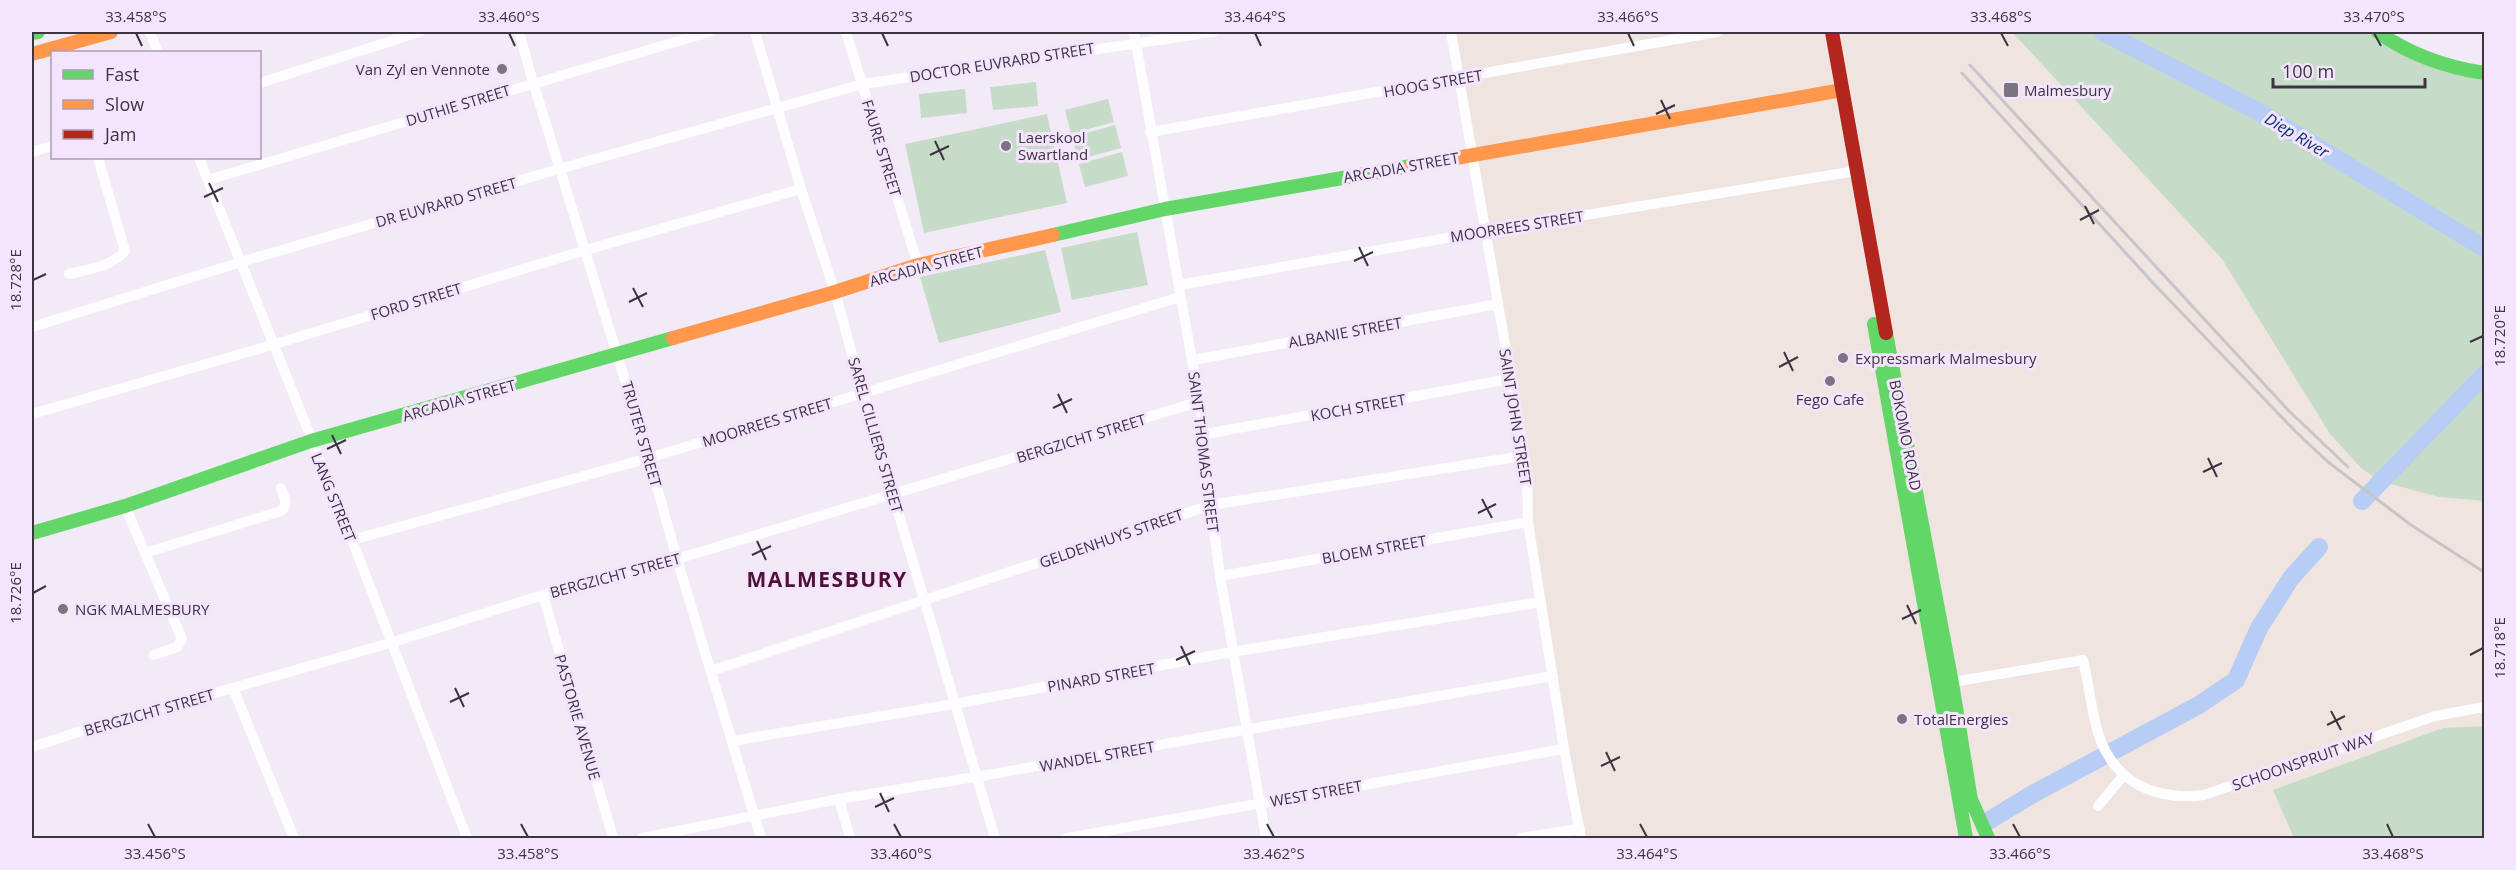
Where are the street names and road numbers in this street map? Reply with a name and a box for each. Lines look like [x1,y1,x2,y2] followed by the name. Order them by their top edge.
[908,37,1097,86] street label: DOCTOR EUVRARD STREET
[1382,64,1485,102] street label: HOOG STREET
[403,79,513,130] street label: DUTHIE STREET
[858,97,906,200] street label: FAURE STREET
[1342,147,1461,187] street label: ARCADIA STREET
[373,172,519,232] street label: DR EUVRARD STREET
[1449,205,1586,246] street label: MOORREES STREET
[867,241,986,291] street label: ARCADIA STREET
[368,277,465,324] street label: FORD STREET
[1287,312,1404,352] street label: ALBANIE STREET
[1495,347,1537,487] street label: SAINT JOHN STREET
[844,355,908,516] street label: SAREL CILLIERS STREET
[1184,370,1224,534] street label: SAINT THOMAS STREET
[400,374,519,426] street label: ARCADIA STREET
[1885,378,1927,492] street label: BOKOMO ROAD
[617,379,667,490] street label: TRUTER STREET
[1309,389,1408,425] street label: KOCH STREET
[700,393,835,451] street label: MOORREES STREET
[1014,409,1149,467] street label: BERGZICHT STREET
[307,450,361,545] street label: LANG STREET
[1036,504,1186,572] street label: GELDENHUYS STREET
[1320,530,1428,568] street label: BLOEM STREET
[548,548,683,602] street label: BERGZICHT STREET
[551,652,605,782] street label: PASTORIE AVENUE
[1046,658,1157,696] street label: PINARD STREET
[82,684,217,740] street label: BERGZICHT STREET
[2229,727,2377,795] street label: SCHOONSPRUIT WAY
[1038,736,1157,776] street label: WANDEL STREET
[1268,775,1364,811] street label: WEST STREET

